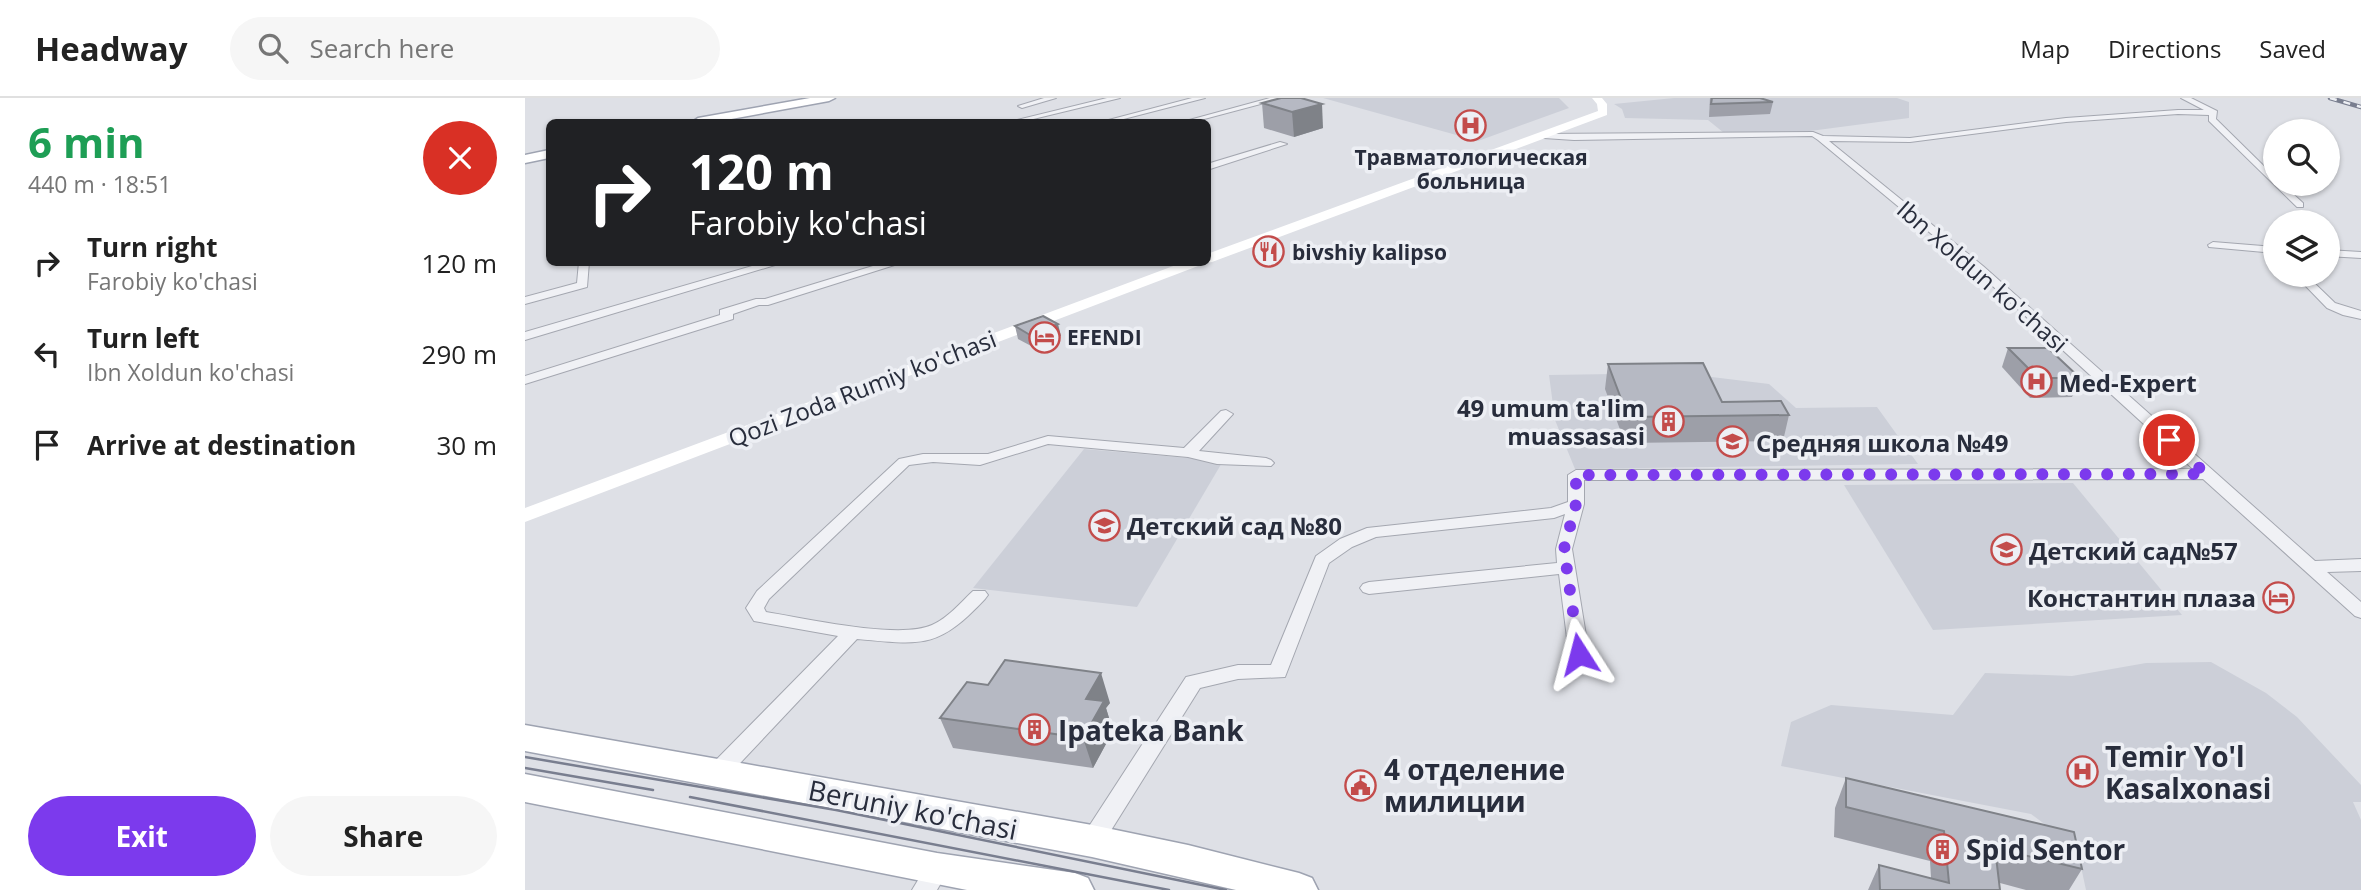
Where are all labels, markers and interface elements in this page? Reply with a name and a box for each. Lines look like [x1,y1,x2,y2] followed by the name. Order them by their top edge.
[230,17,720,80] search box
[35,26,188,71] text: Headway
[254,29,292,67] icon: search
[310,30,454,66] text: Search here
[2020,32,2070,65] text: Map
[2108,32,2221,65] text: Directions
[2259,32,2326,65] text: Saved
[1454,108,1488,142] hospital icon: Травматологическая больница
[28,113,145,170] text: 6 min
[2263,119,2340,287] map controls
[2263,119,2340,196] button: search
[423,121,497,195] button: close
[689,138,834,204] text: 120 m
[1354,143,1588,195] place label: Травматологическая больница
[574,147,665,238] icon: right
[28,168,171,200] text: 440 m · 18:51
[1891,193,2075,359] street label: Ibn Xoldun ko'chasi
[689,201,927,244] text: Farobiy ko'chasi
[2263,210,2340,287] button: layers
[87,229,218,265] text: Turn right
[1252,235,1286,269] restaurant icon: bivshiy kalipso
[1292,238,1447,266] place label: bivshiy kalipso
[28,244,66,282] icon: right
[422,245,497,281] text: 120 m
[87,265,258,297] text: Farobiy ko'chasi
[87,320,199,356] text: Turn left
[1027,320,1061,354] hotel icon: EFENDI
[723,322,1001,454] street label: Qozi Zoda Rumiy ko'chasi
[1067,323,1142,351] place label: EFENDI
[28,335,66,373] icon: left
[422,336,497,372] text: 290 m
[87,356,294,388] text: Ibn Xoldun ko'chasi
[2019,365,2053,399] hospital icon: Med-Expert
[2059,366,2197,399] place label: Med-Expert
[1457,391,1645,452] place label: 49 umum ta'lim muassasasi
[1651,404,1685,438] building icon: 49 umum ta'lim muassasasi
[2139,410,2199,470] pin
[2150,421,2188,459] icon: arrive
[1716,425,1750,459] school or university icon: Средняя школа №49
[28,426,66,464] icon: arrive
[1756,426,2008,459] place label: Средняя школа №49
[87,427,356,463] text: Arrive at destination
[436,427,497,463] text: 30 m
[1087,508,1121,542] school or university icon: Детский сад №80
[1127,509,1342,542] place label: Детский сад №80
[1989,533,2023,567] school or university icon: Детский сад№57
[2029,534,2238,567] place label: Детский сад№57
[2262,580,2296,614] hotel icon: Константин плаза
[2027,581,2256,614] place label: Константин плаза
[1542,617,1616,691] position arrow
[1058,711,1244,749] place label: Ipateka Bank
[1018,713,1052,747] building icon: Ipateka Bank
[2105,737,2271,807] place label: Temir Yo'l Kasalxonasi
[1384,750,1565,820] place label: 4 отделение милиции
[2065,755,2099,789] hospital icon: Temir Yo'l Kasalxonasi
[1344,768,1378,802] public building icon: 4 отделение милиции
[805,770,1021,848] street label: Beruniy ko'chasi
[28,796,256,876] button: Exit
[270,796,497,876] button: Share
[1966,830,2126,868] place label: Spid Sentor
[1926,832,1960,866] building icon: Spid Sentor

